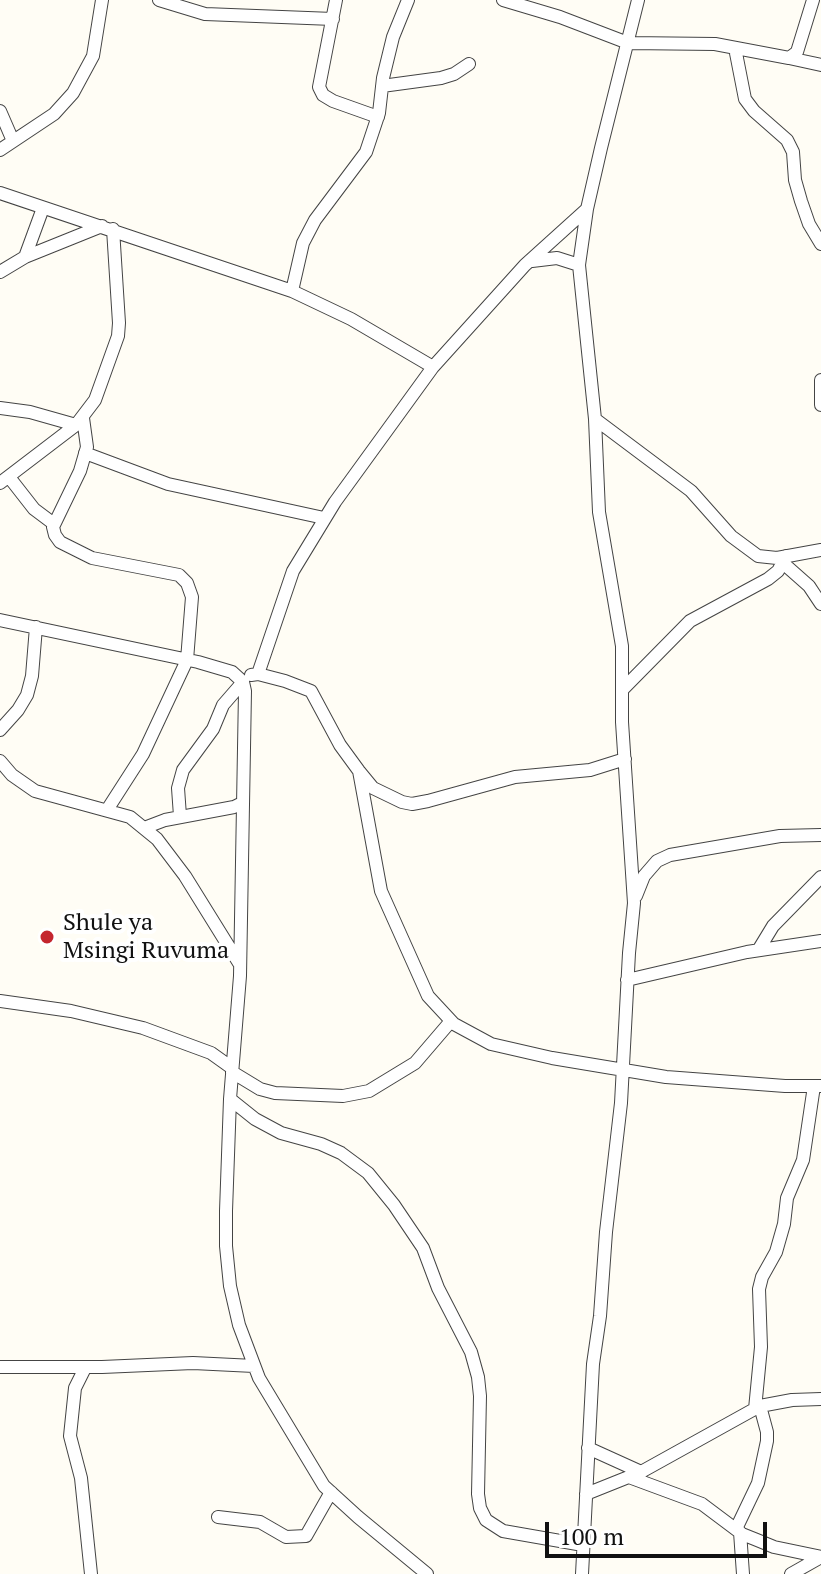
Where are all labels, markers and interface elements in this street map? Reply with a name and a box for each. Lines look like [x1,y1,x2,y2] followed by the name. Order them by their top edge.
[63,909,229,965] place label: Shule ya Msingi Ruvuma
[38,928,56,946] marker: Shule ya Msingi Ruvuma
[549,1506,771,1556] scale bar
[559,1520,624,1552] text: 100 m

